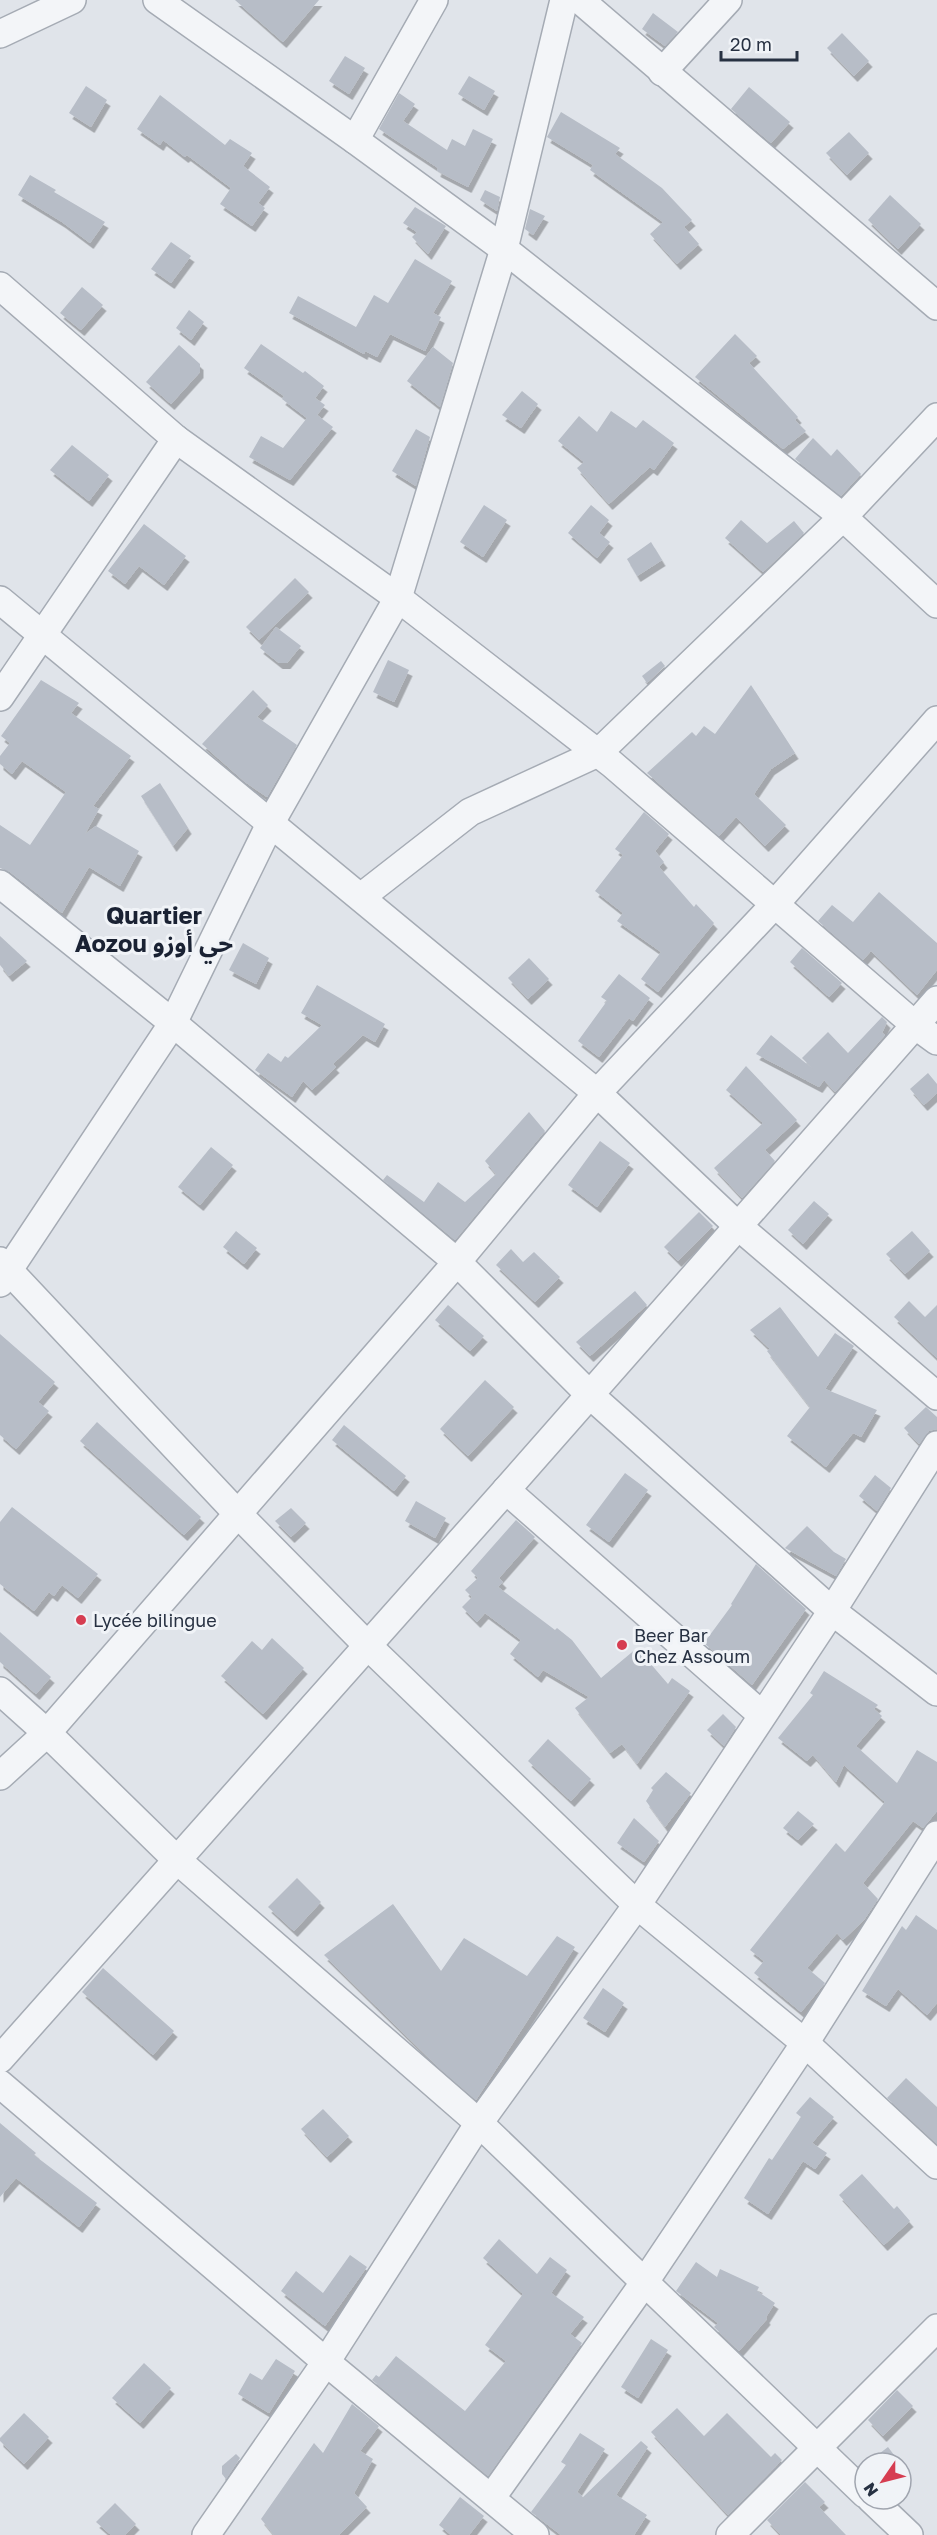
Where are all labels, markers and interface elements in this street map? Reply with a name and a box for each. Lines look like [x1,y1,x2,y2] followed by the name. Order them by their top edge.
[721,24,798,62] scale bar
[730,33,772,55] text: 20 m
[75,900,233,963] district label: Quartier Aozou حي أوزو
[93,1609,217,1631] place label: Lycée bilingue
[74,1613,88,1627] marker: Lycée bilingue
[634,1624,750,1667] place label: Beer Bar Chez Assoum
[615,1638,629,1652] marker: Beer Bar Chez Assoum
[853,2451,913,2511] north arrow
[859,2479,882,2500] text: N

